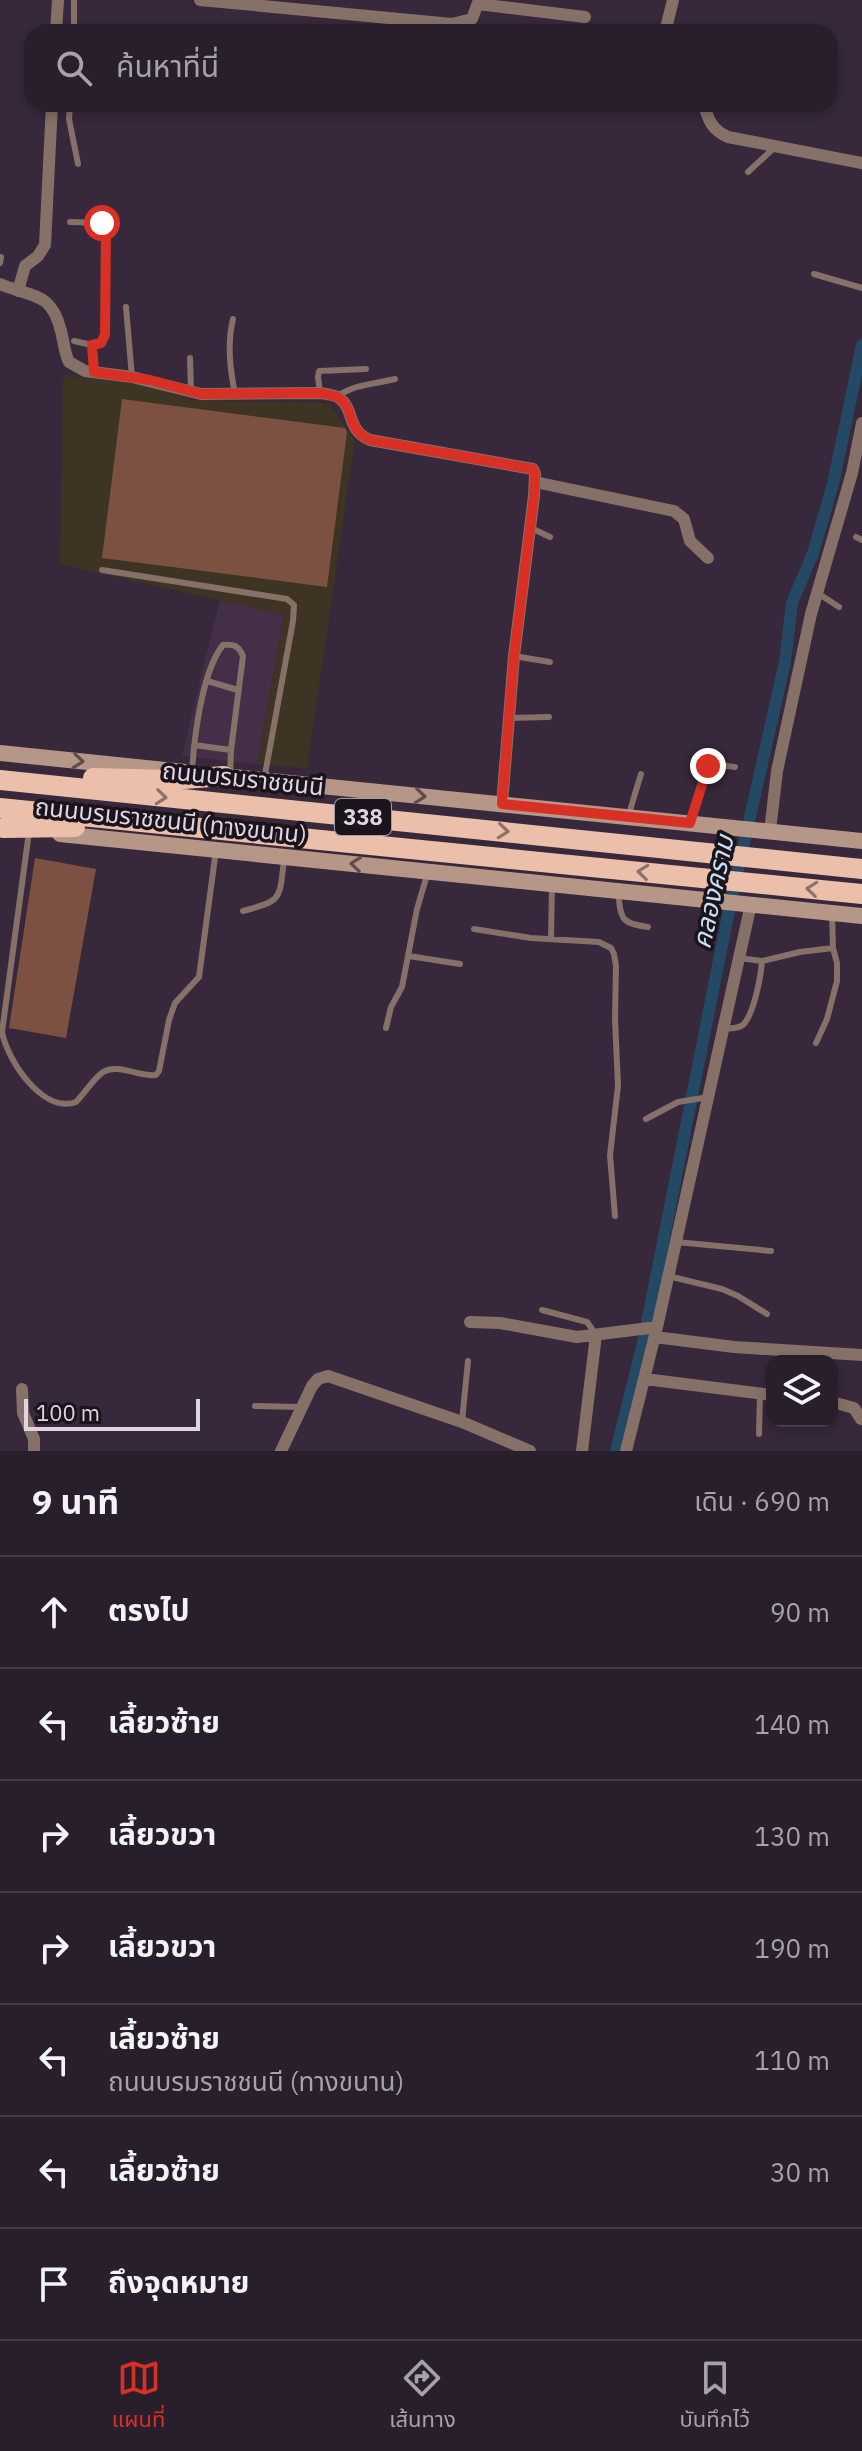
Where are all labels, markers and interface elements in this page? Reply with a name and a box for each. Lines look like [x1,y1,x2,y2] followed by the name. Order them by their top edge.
[24,24,838,112] search box
[52,46,96,90] icon: search
[116,46,219,85] text: ค้นหาที่นี่
[84,205,120,241] route start
[690,748,726,784] route end
[72,752,85,769] one-way arrow
[161,754,325,802] street label: ถนนบรมราชชนนี
[414,787,427,804] one-way arrow
[155,788,168,805] one-way arrow
[33,790,309,850] street label: ถนนบรมราชชนนี (ทางขนาน)
[335,799,391,835] road number: 338
[497,822,510,839] one-way arrow
[683,830,741,952] water label: คลองคราม
[349,856,362,873] one-way arrow
[636,864,649,881] one-way arrow
[805,881,818,898] one-way arrow
[766,1355,838,1427] map controls
[766,1355,838,1427] button: layers
[24,1395,200,1431] scale bar
[36,1398,100,1427] text: 100 m
[32,1479,119,1523] text: 9 นาที
[694,1484,830,1518] text: เดิน · 690 m
[32,1590,76,1634] icon: ahead
[108,1590,190,1629] text: ตรงไป
[770,1595,830,1629] text: 90 m
[32,1702,76,1746] icon: left
[108,1702,220,1741] text: เลี้ยวซ้าย
[754,1707,830,1741] text: 140 m
[32,1814,76,1858] icon: right
[108,1814,216,1853] text: เลี้ยวขวา
[754,1819,830,1853] text: 130 m
[32,1926,76,1970] icon: right
[108,1926,216,1965] text: เลี้ยวขวา
[754,1931,830,1965] text: 190 m
[108,2018,220,2057] text: เลี้ยวซ้าย
[32,2038,76,2082] icon: left
[754,2043,830,2077] text: 110 m
[108,2064,404,2098] text: ถนนบรมราชชนนี (ทางขนาน)
[32,2150,76,2194] icon: left
[108,2150,220,2189] text: เลี้ยวซ้าย
[770,2155,830,2189] text: 30 m
[32,2262,76,2306] icon: arrive
[108,2262,249,2301] text: ถึงจุดหมาย
[112,2356,166,2437] tab: แผนที่
[389,2356,456,2437] tab: เส้นทาง
[679,2356,750,2437] tab: บันทึกไว้

